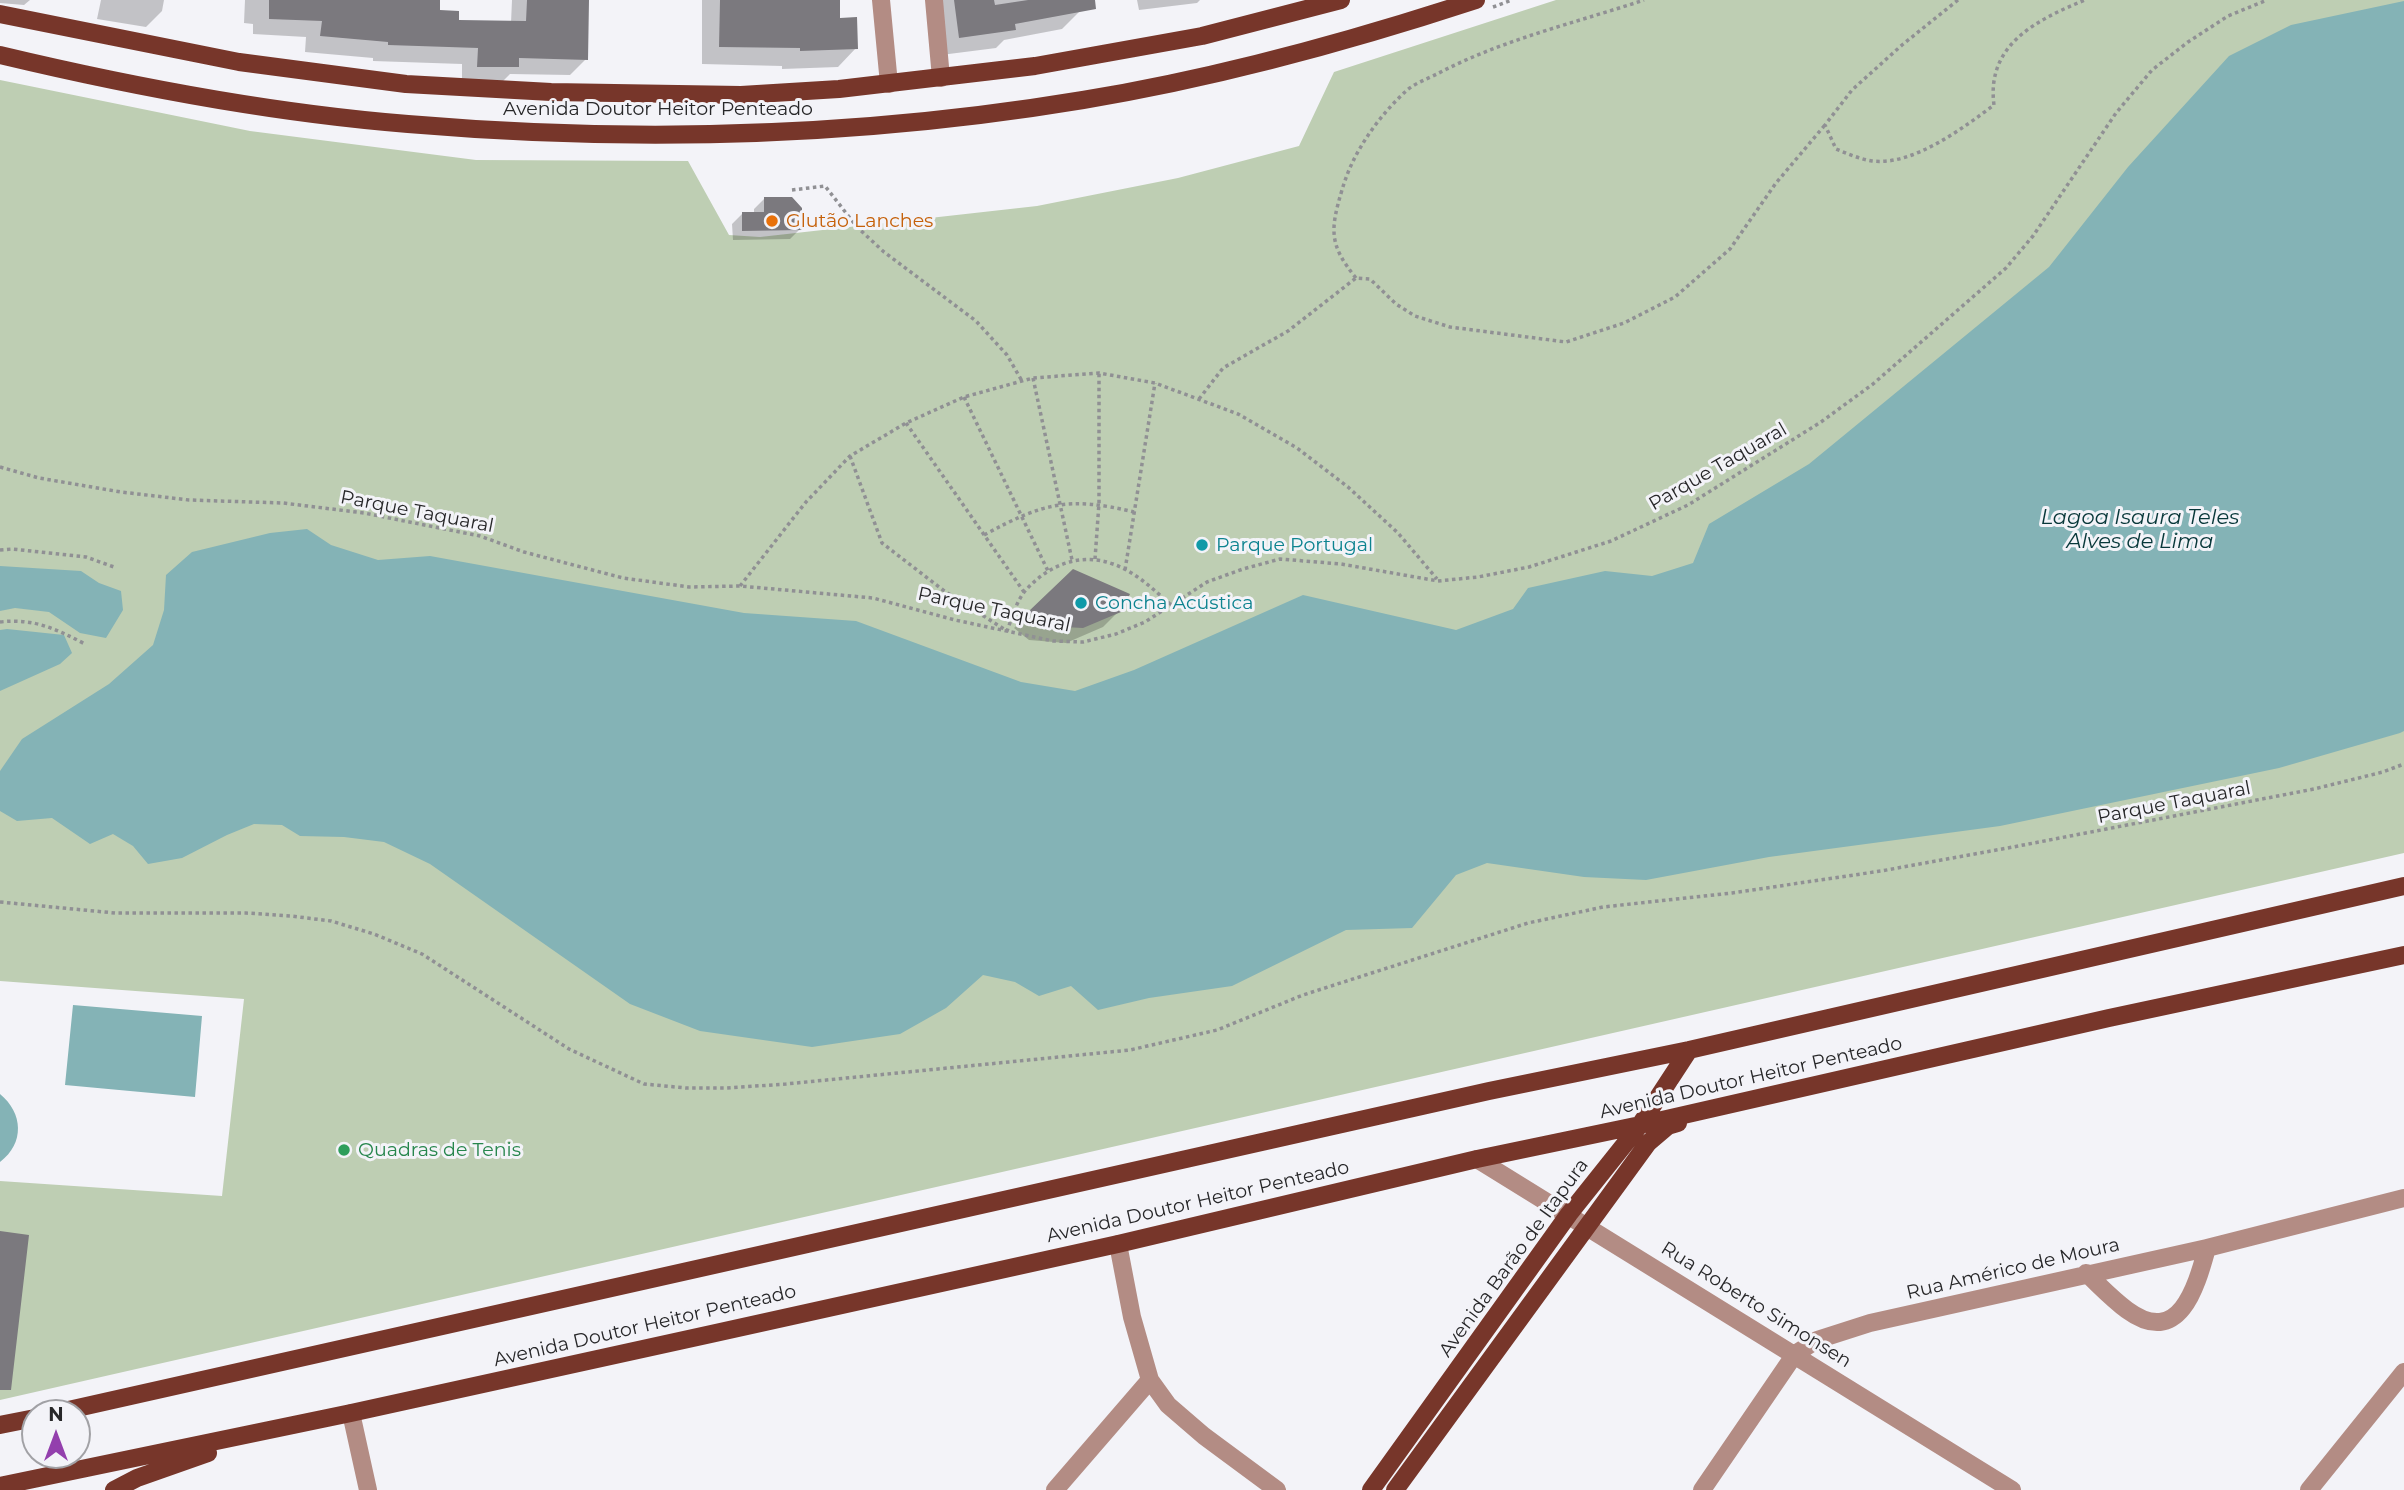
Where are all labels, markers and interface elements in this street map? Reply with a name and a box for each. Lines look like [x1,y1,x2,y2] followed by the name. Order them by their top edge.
[503,98,813,120] street label: Avenida Doutor Heitor Penteado
[786,210,933,232] place label: Glutão Lanches
[764,213,780,229] marker: Glutão Lanches
[1645,418,1791,516] street label: Parque Taquaral
[338,486,496,538] street label: Parque Taquaral
[2041,505,2239,555] water label: Lagoa Isaura Teles Alves de Lima
[1216,534,1373,556] place label: Parque Portugal
[1194,537,1210,553] marker: Parque Portugal
[916,583,1072,637] street label: Parque Taquaral
[1095,592,1253,614] place label: Concha Acústica
[1073,595,1089,611] marker: Concha Acústica
[2095,777,2253,829] street label: Parque Taquaral
[1597,1032,1905,1124] street label: Avenida Doutor Heitor Penteado
[358,1139,521,1161] place label: Quadras de Tenis
[336,1142,352,1158] marker: Quadras de Tenis
[1434,1154,1594,1362] street label: Avenida Barão de Itapura
[1044,1156,1352,1248] street label: Avenida Doutor Heitor Penteado
[1904,1233,2122,1305] street label: Rua Américo de Moura
[1657,1237,1855,1373] street label: Rua Roberto Simonsen
[491,1280,799,1372] street label: Avenida Doutor Heitor Penteado
[21,1399,91,1469] north arrow
[48,1403,64,1426] text: N

